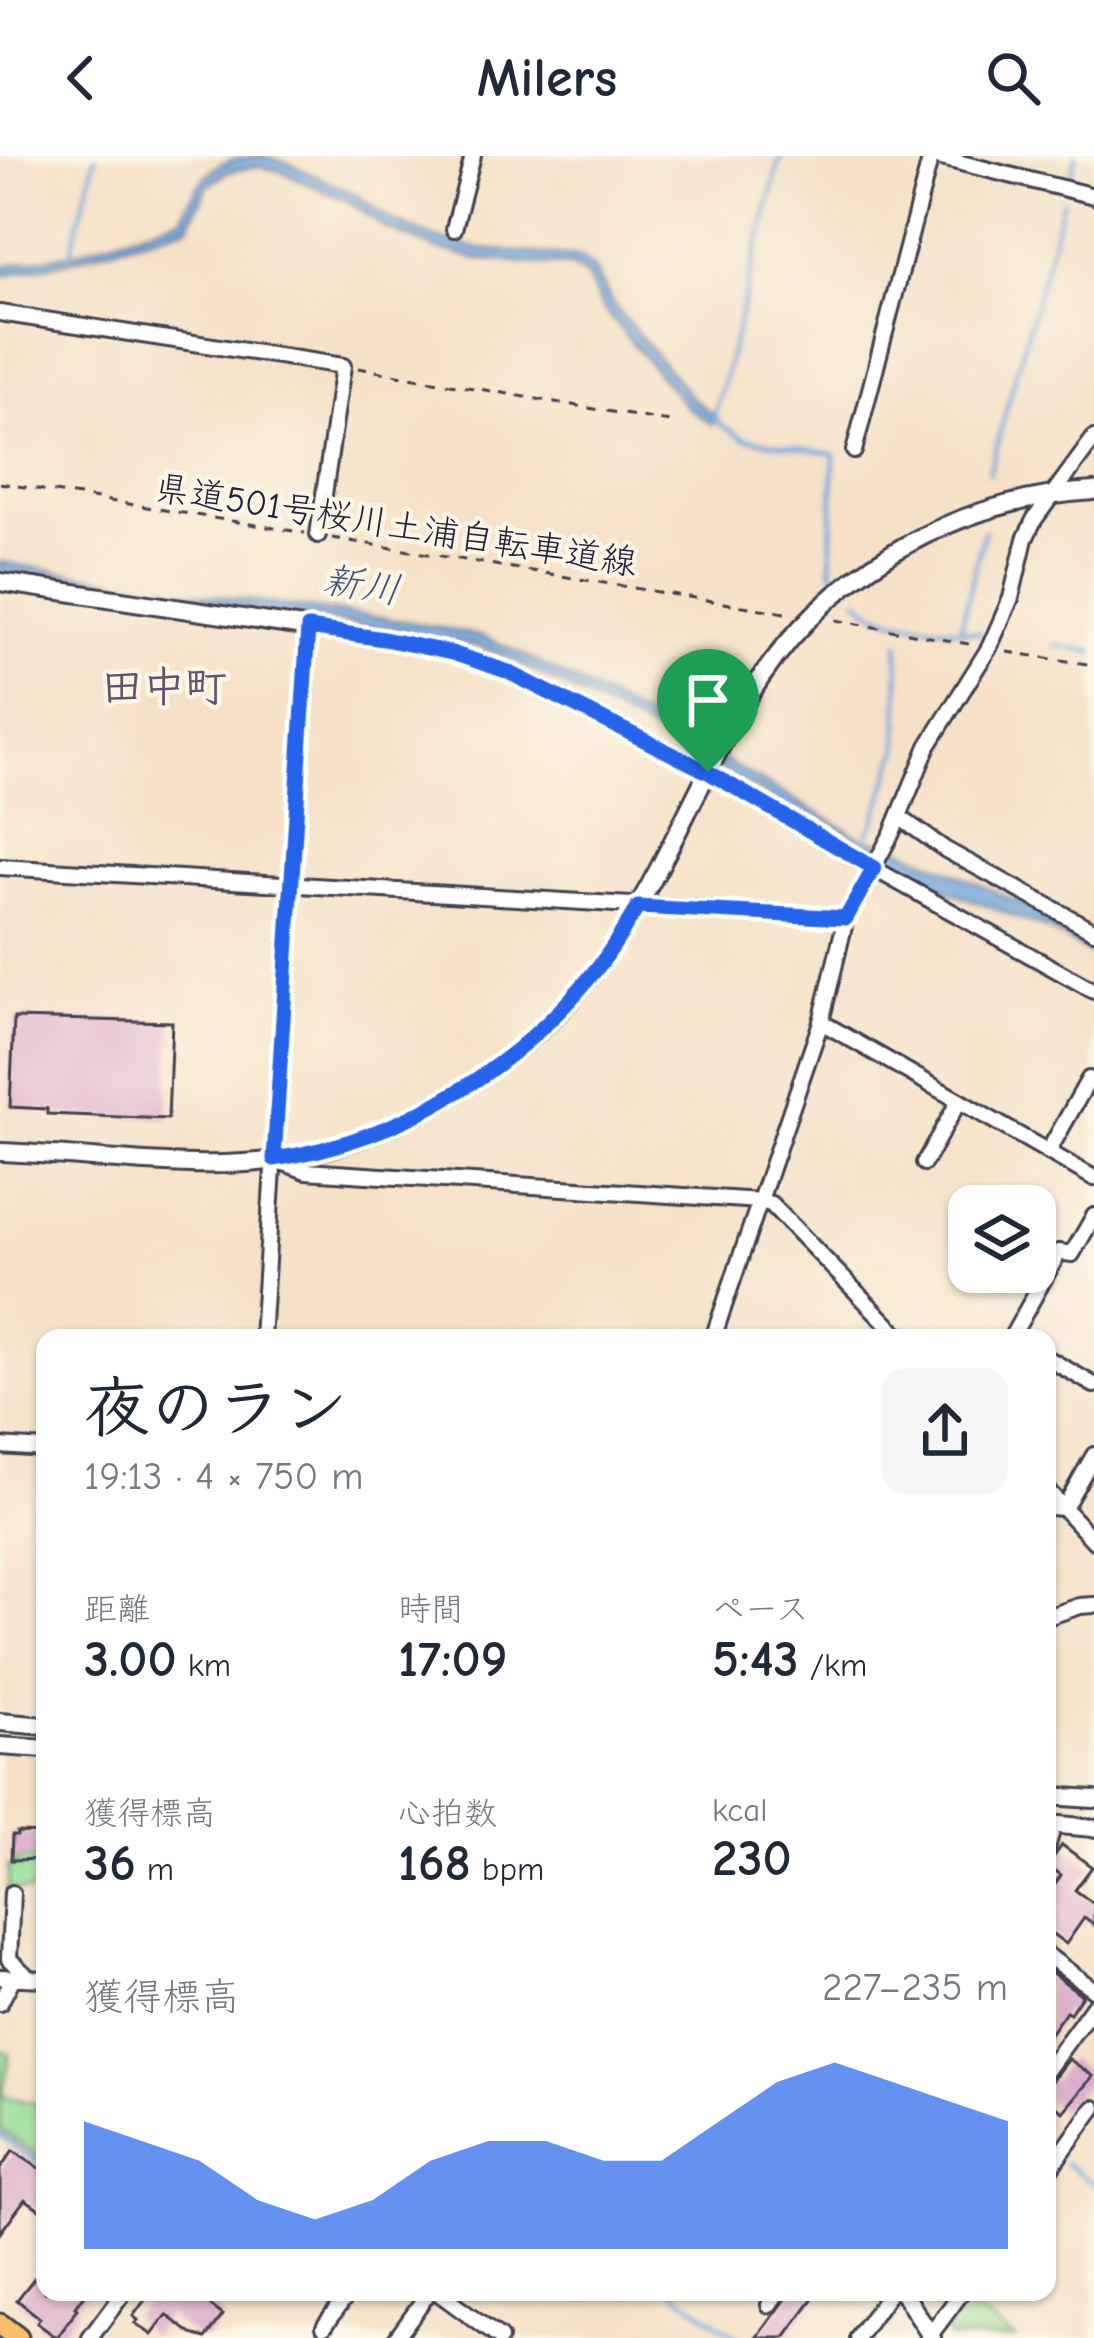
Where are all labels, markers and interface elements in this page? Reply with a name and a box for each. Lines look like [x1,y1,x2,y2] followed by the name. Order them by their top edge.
[48,45,114,111] icon: back
[980,45,1046,111] icon: search
[477,47,617,110] text: Milers
[152,467,640,584] street label: 県道501号桜川土浦自転車道線
[320,557,404,614] water label: 新川
[657,649,759,772] pin
[101,663,227,712] district label: 田中町
[675,667,741,733] icon: arrive
[948,1185,1056,1293] map controls
[948,1185,1056,1293] button: layers
[882,1368,1008,1494] button: share
[84,1371,348,1447] text: 夜のラン
[84,1454,364,1499] text: 19:13 · 4 × 750 m
[84,1590,150,1628] text: 距離
[398,1590,464,1628] text: 時間
[712,1590,809,1628] text: ペース
[84,1630,177,1689] text: 3.00
[398,1630,507,1689] text: 17:09
[712,1630,799,1689] text: 5:43
[177,1646,231,1684] text: km
[799,1646,867,1684] text: /km
[712,1791,767,1829] text: kcal
[84,1794,216,1832] text: 獲得標高
[398,1794,497,1832] text: 心拍数
[712,1829,792,1888] text: 230
[84,1834,136,1893] text: 36
[398,1834,471,1893] text: 168
[136,1850,174,1888] text: m
[471,1850,544,1888] text: bpm
[822,1965,1008,2010] text: 227–235 m
[84,1975,240,2020] text: 獲得標高

